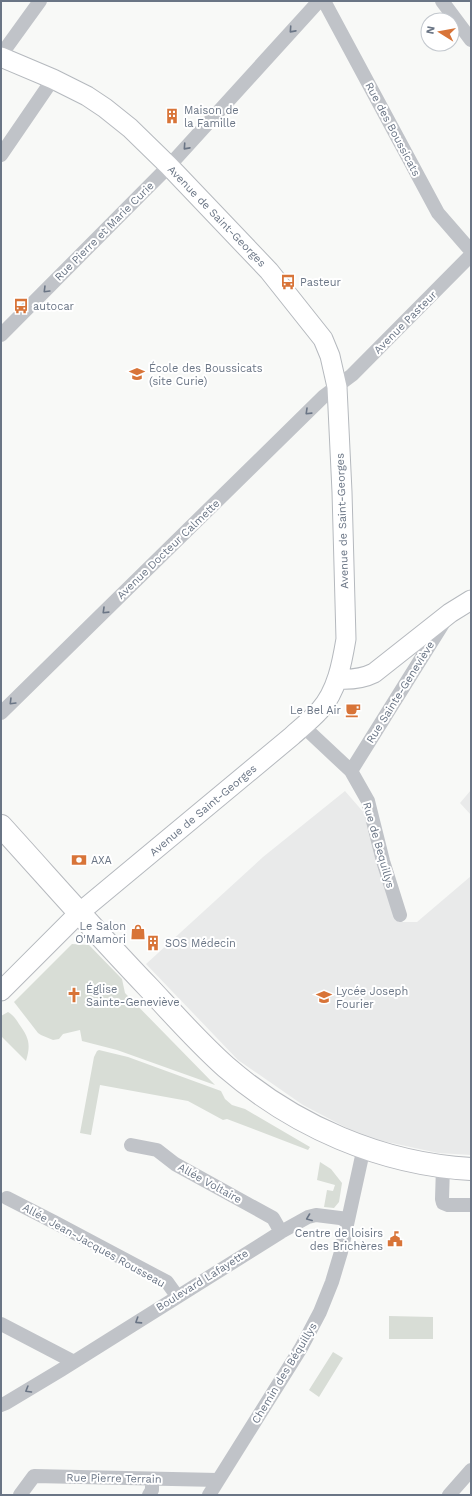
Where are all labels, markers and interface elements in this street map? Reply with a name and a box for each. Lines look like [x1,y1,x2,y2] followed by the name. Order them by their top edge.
[420,12,460,52] north arrow
[290,25,297,33] one-way arrow
[424,25,438,35] text: N
[362,80,423,179] street label: Rue des Boussicats
[184,104,239,130] place label: Maison de la Famille
[163,107,181,125] building icon: Maison de la Famille
[184,142,191,150] one-way arrow
[165,163,269,270] street label: Avenue de Saint-Georges
[52,179,157,284] street label: Rue Pierre et Marie Curie
[279,273,297,291] bus stop icon: Pasteur
[300,276,341,289] place label: Pasteur
[43,285,51,292] one-way arrow
[371,288,440,357] street label: Avenue Pasteur
[12,297,30,315] bus stop icon: autocar
[33,300,75,313] place label: autocar
[149,361,263,388] place label: École des Boussicats (site Curie)
[128,365,146,383] school or university icon: École des Boussicats (site Curie)
[305,407,313,415] one-way arrow
[334,453,351,589] street label: Avenue de Saint-Georges
[114,497,222,602] street label: Avenue Docteur Calmette
[102,606,110,614] one-way arrow
[364,639,437,746] street label: Rue Sainte-Geneviève
[9,697,17,705] one-way arrow
[344,701,362,719] cafe icon: Le Bel Air
[290,704,342,717] place label: Le Bel Air
[147,762,260,859] street label: Avenue de Saint-Georges
[360,801,397,890] street label: Rue de Bequillys
[70,851,88,869] bank icon: AXA
[91,854,112,867] place label: AXA
[75,920,126,946] place label: Le Salon O'Mamori
[129,923,147,941] shop icon: Le Salon O'Mamori
[144,934,162,952] building icon: SOS Médecin
[165,937,236,950] place label: SOS Médecin
[86,982,180,1009] place label: Église Sainte-Geneviève
[336,985,408,1011] place label: Lycée Joseph Fourier
[65,986,83,1004] church icon: Église Sainte-Geneviève
[315,988,333,1006] school or university icon: Lycée Joseph Fourier
[176,1161,244,1206] street label: Allée Voltaire
[20,1201,167,1290] street label: Allée Jean-Jacques Rousseau
[306,1213,313,1221] one-way arrow
[295,1227,383,1253] place label: Centre de loisirs des Brichères
[386,1230,404,1248] public building icon: Centre de loisirs des Brichères
[154,1247,251,1314] street label: Boulevard Lafayette
[136,1316,143,1323] one-way arrow
[249,1320,320,1426] street label: Chemin des Béquillys
[25,1385,32,1392] one-way arrow
[66,1471,162,1486] street label: Rue Pierre Terrain

